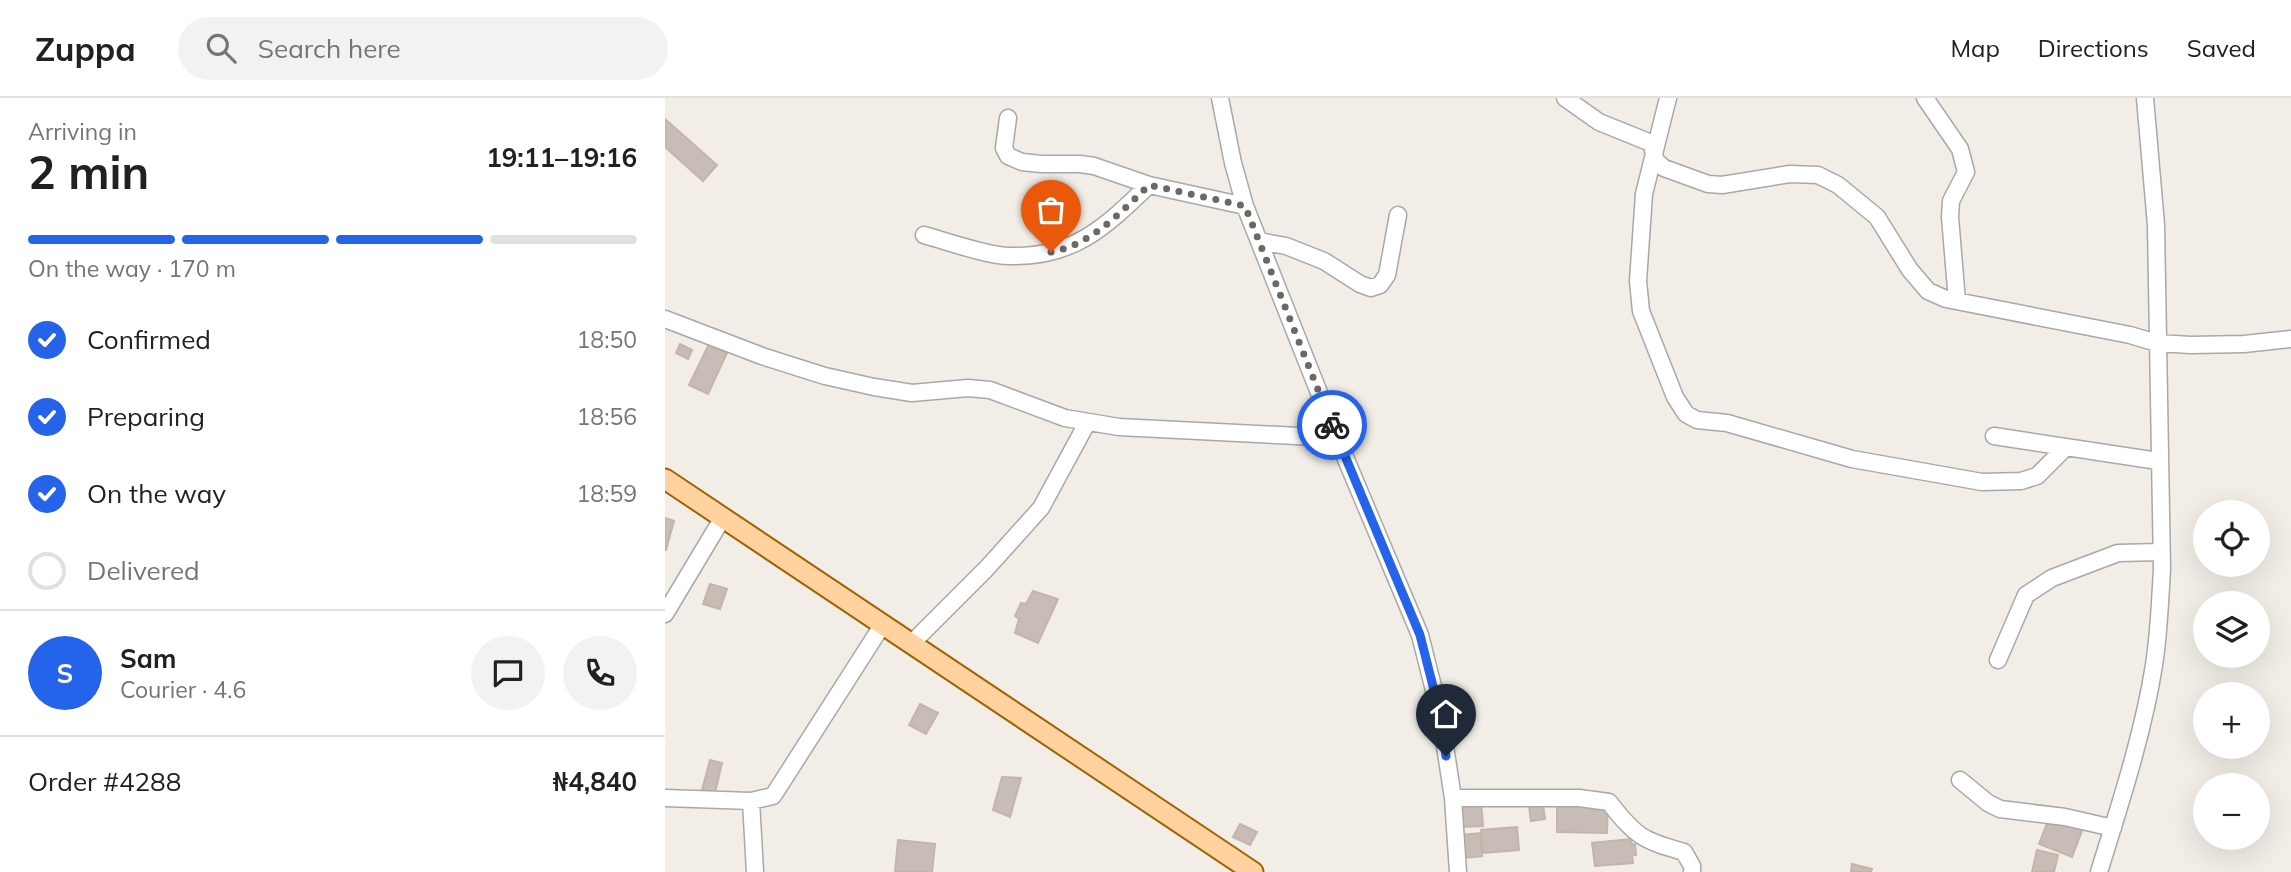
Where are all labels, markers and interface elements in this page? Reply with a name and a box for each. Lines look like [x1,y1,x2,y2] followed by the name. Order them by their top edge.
[178,17,668,80] search box
[35,28,136,69] text: Zuppa
[202,29,240,67] icon: search
[258,32,401,65] text: Search here
[1950,33,2000,63] text: Map
[2038,33,2149,63] text: Directions
[2187,33,2256,63] text: Saved
[28,117,137,146] text: Arriving in
[486,141,637,174] text: 19:11–19:16
[28,143,149,201] text: 2 min
[1021,180,1081,252] pin
[1032,191,1070,229] icon: bag
[28,254,236,283] text: On the way · 170 m
[28,321,66,359] icon: check
[87,323,211,356] text: Confirmed
[577,325,637,354] text: 18:50
[1297,390,1367,460] courier
[28,398,66,436] icon: check
[87,400,205,433] text: Preparing
[577,402,637,431] text: 18:56
[1313,406,1351,444] icon: bike
[28,475,66,513] icon: check
[87,477,226,510] text: On the way
[577,479,637,508] text: 18:59
[2193,500,2270,850] map controls
[2193,500,2270,577] button: locate
[87,554,200,587] text: Delivered
[2193,591,2270,668] button: layers
[471,636,545,710] button: chat
[563,636,637,710] button: phone
[120,642,176,675] text: Sam
[57,657,73,690] text: S
[120,675,246,704] text: Courier · 4.6
[2193,682,2270,759] button: +
[1416,684,1476,756] pin
[1427,695,1465,733] icon: home
[28,765,181,798] text: Order #4288
[553,765,637,798] text: ₦4,840
[2193,773,2270,850] button: −

